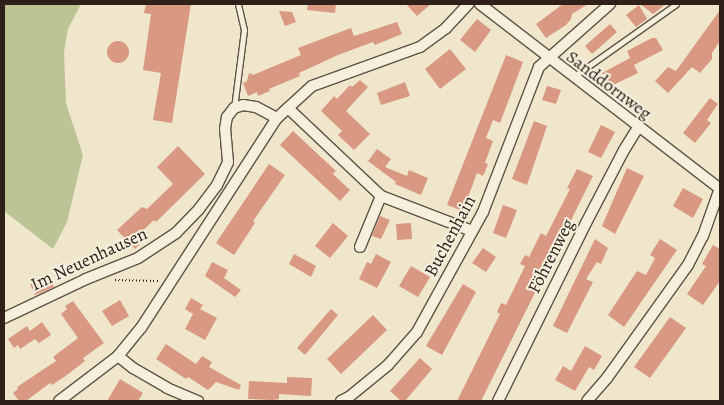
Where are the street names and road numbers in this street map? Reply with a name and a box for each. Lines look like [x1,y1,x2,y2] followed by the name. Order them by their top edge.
[562,46,656,124] street label: Sanddornweg
[420,192,480,280] street label: Buchenhain
[523,215,579,297] street label: Föhrenweg
[27,223,151,295] street label: Im Neuenhausen

